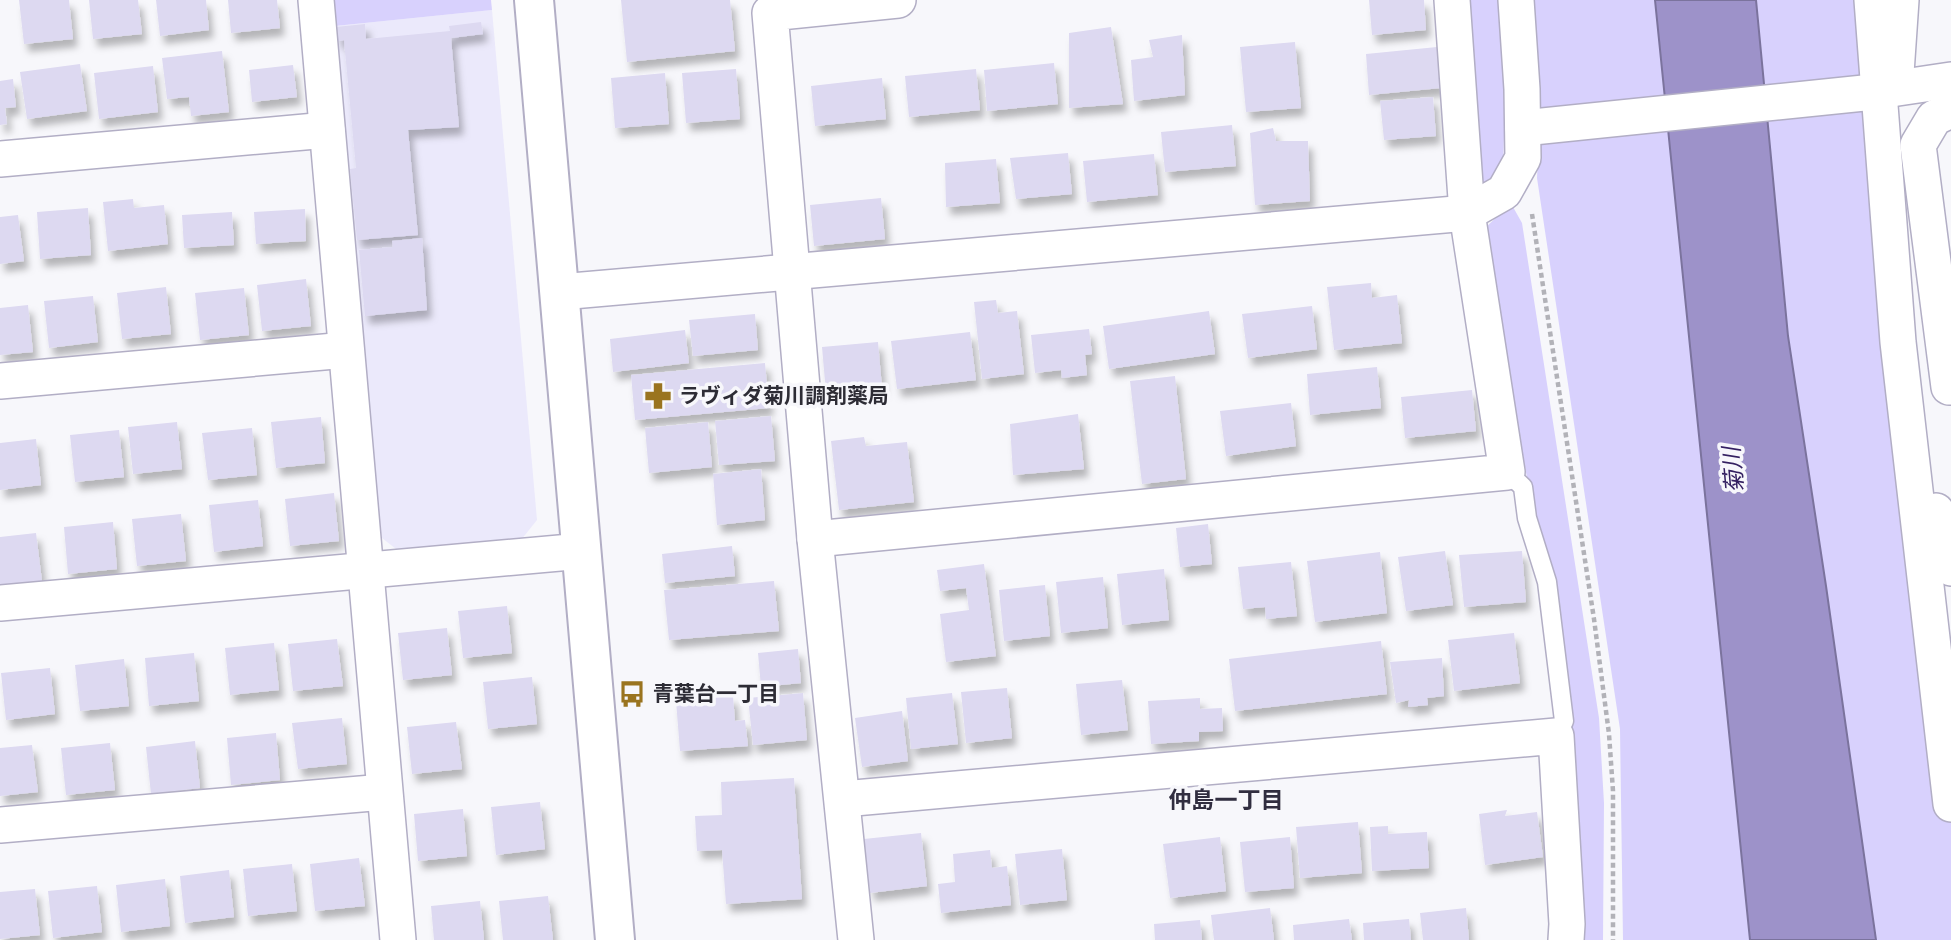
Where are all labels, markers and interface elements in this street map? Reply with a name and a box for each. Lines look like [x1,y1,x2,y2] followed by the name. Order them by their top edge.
[643,381,673,411] pharmacy icon: ラヴィダ菊川調剤薬局
[679,382,889,407] place label: ラヴィダ菊川調剤薬局
[1716,443,1748,494] water label: 菊川
[617,679,647,709] bus stop icon: 青葉台一丁目
[653,680,779,705] place label: 青葉台一丁目
[1169,785,1284,813] district label: 仲島一丁目

